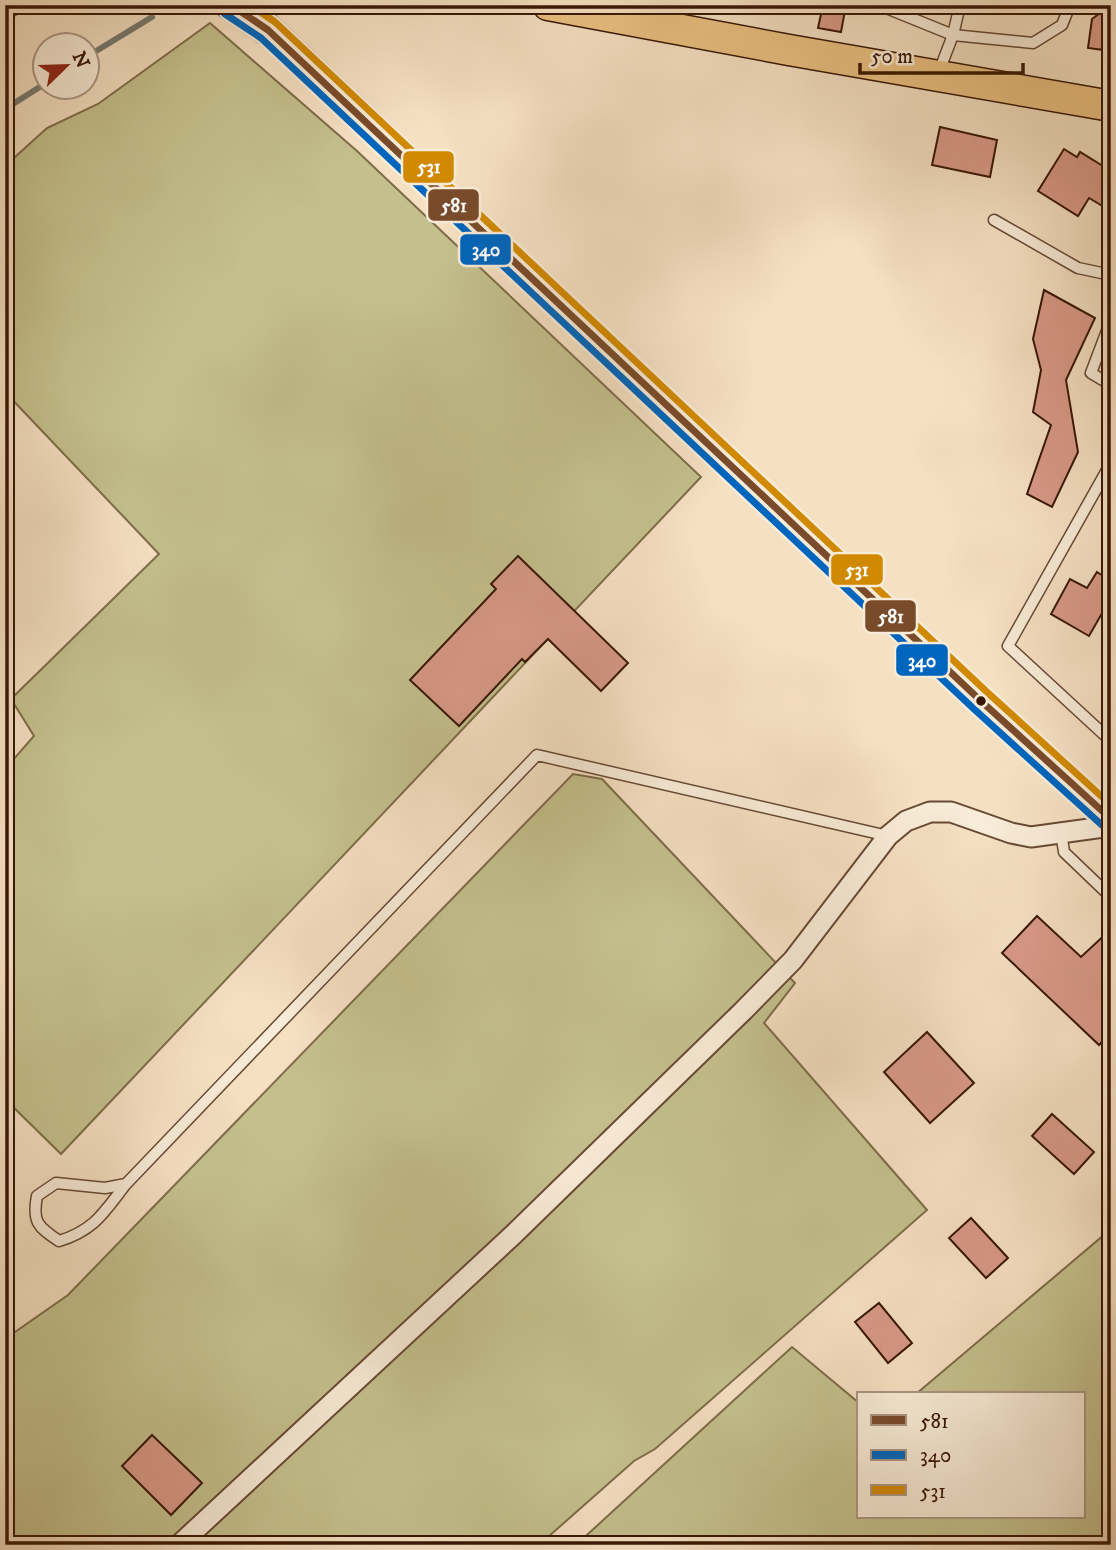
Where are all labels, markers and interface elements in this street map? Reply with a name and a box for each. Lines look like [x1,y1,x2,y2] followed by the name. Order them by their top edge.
[32,32,102,102] north arrow
[860,32,1023,76] scale bar
[871,44,913,70] text: 50 m
[67,48,94,72] text: N
[402,150,455,184] line badge: 531
[416,156,441,179] text: 531
[427,188,480,222] line badge: 581
[440,195,467,218] text: 581
[459,233,512,266] line badge: 340
[472,239,500,262] text: 340
[830,553,884,586] line badge: 531
[844,559,869,582] text: 531
[864,599,917,633] line badge: 581
[877,606,904,629] text: 581
[895,643,949,677] line badge: 340
[908,650,936,673] text: 340
[974,694,988,708] unlabelled marker
[857,1392,1084,1518] legend
[920,1409,949,1435] text: 581
[920,1443,951,1469] text: 340
[920,1479,946,1505] text: 531

